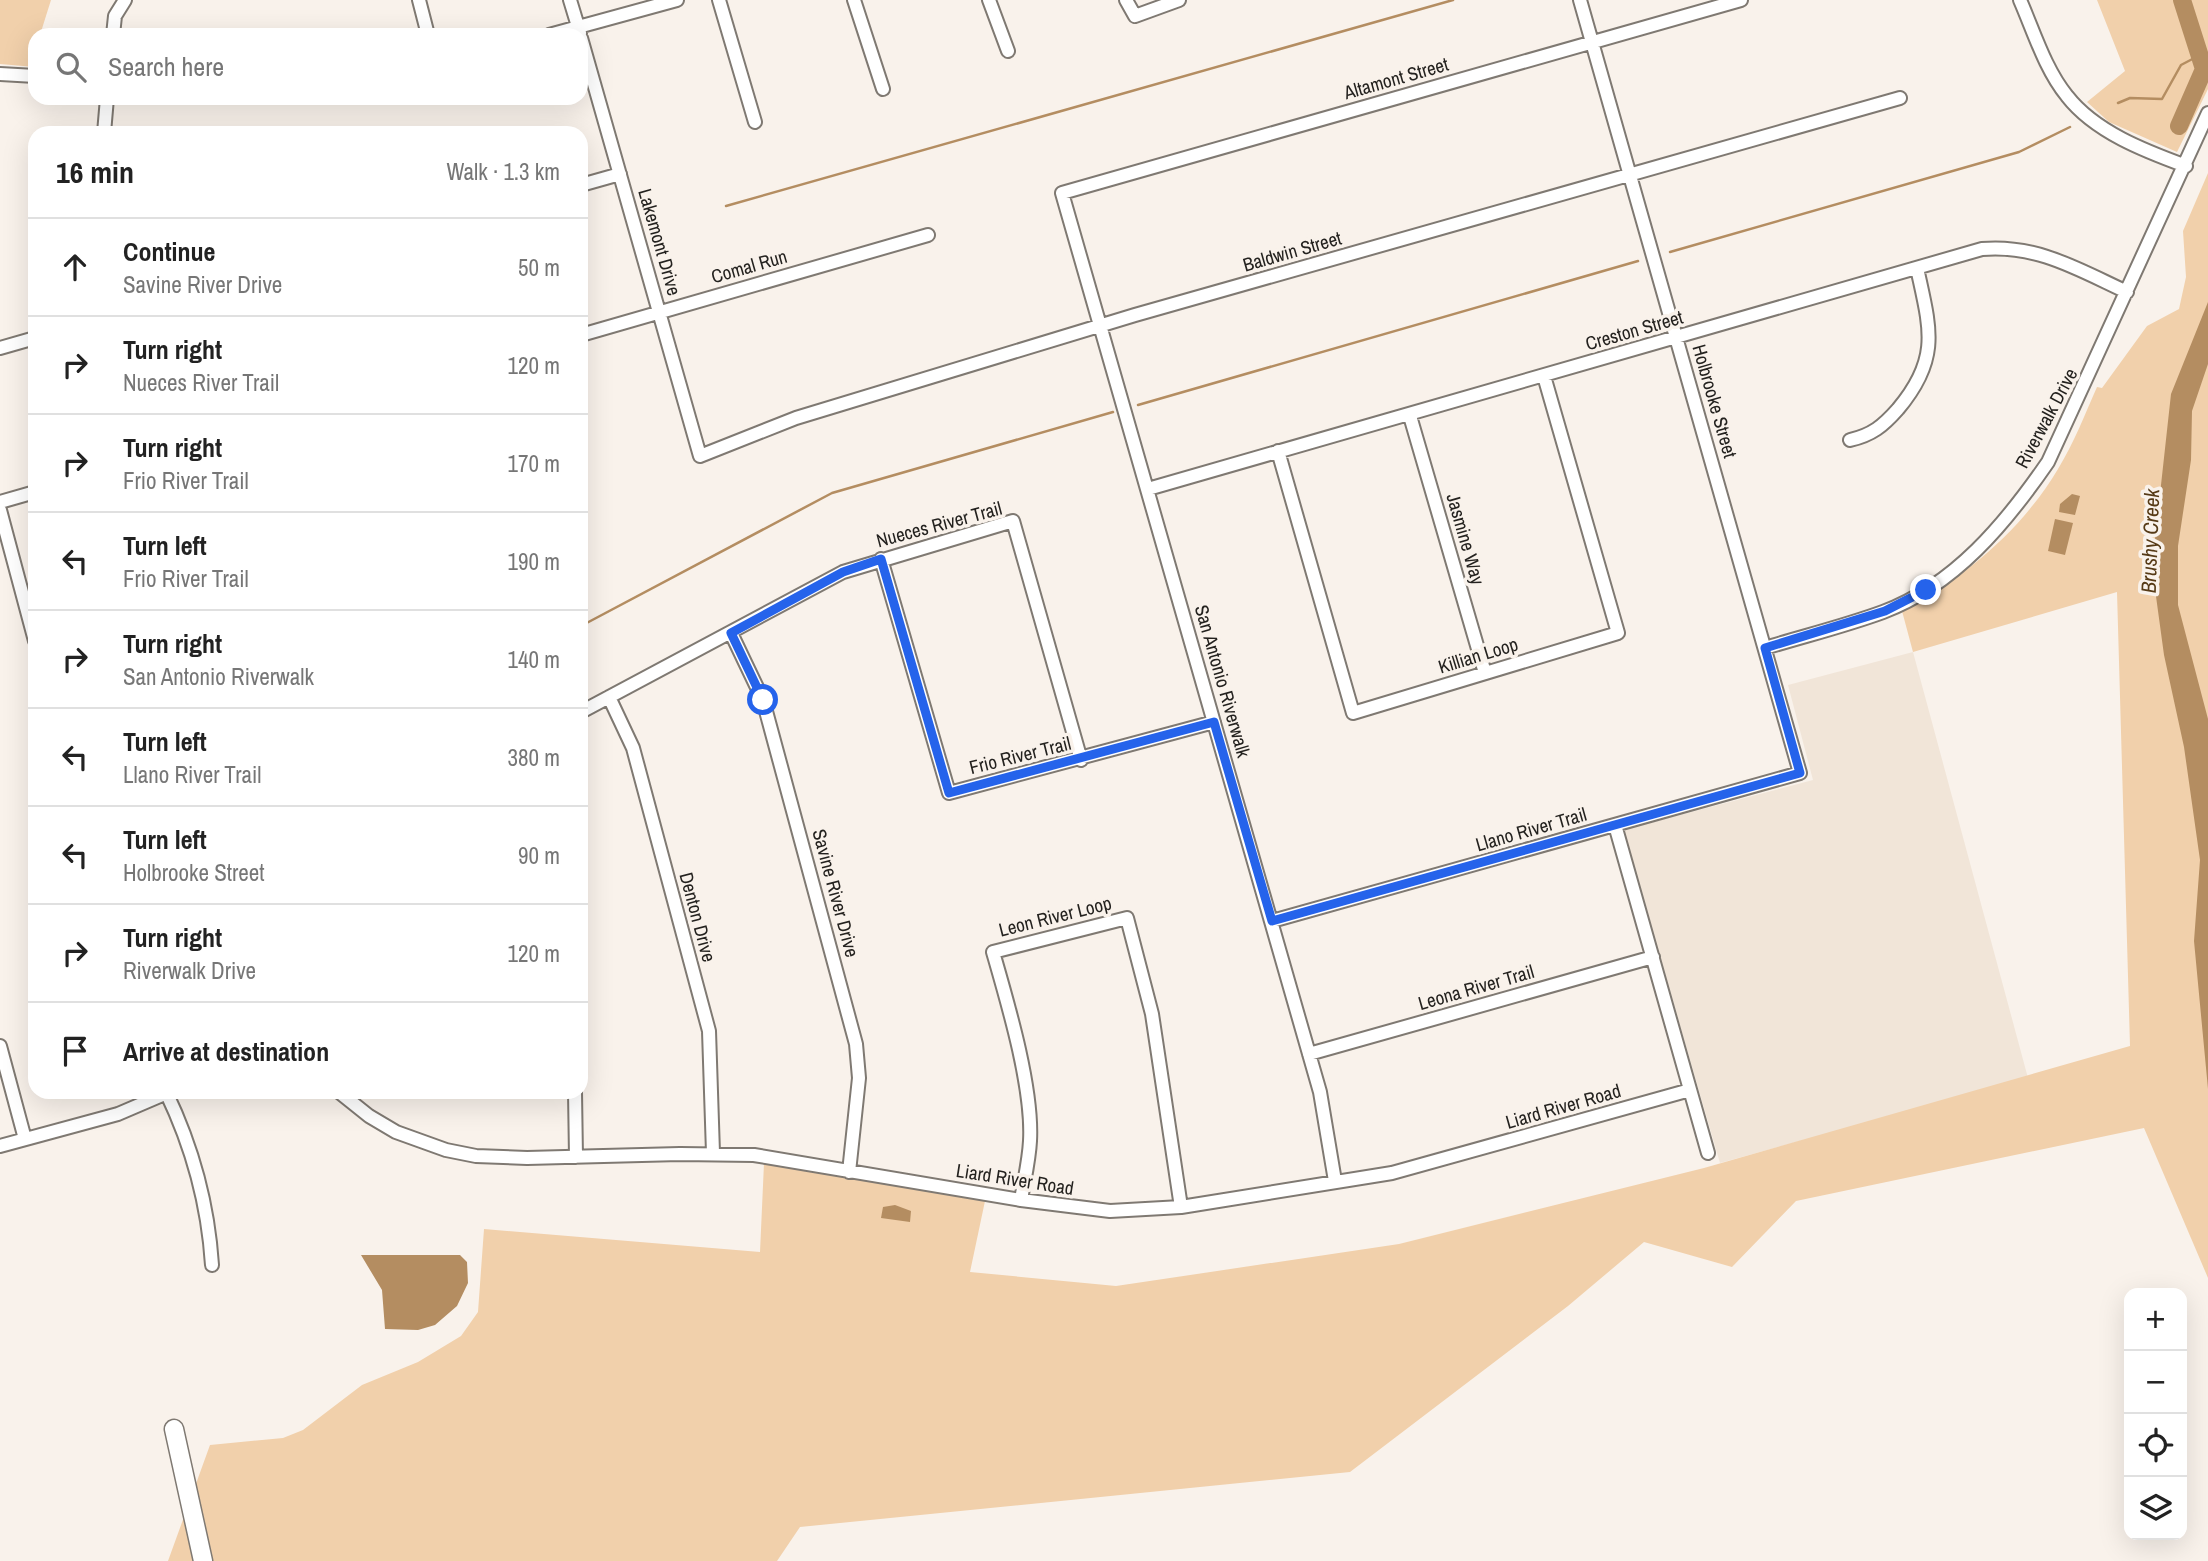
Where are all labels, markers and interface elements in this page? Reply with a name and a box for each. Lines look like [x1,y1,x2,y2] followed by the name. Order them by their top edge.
[28,28,588,105] search box
[52,48,90,86] icon: search
[108,49,224,84] text: Search here
[1340,51,1452,106] street label: Altamont Street
[56,152,134,192] text: 16 min
[446,156,560,187] text: Walk · 1.3 km
[632,186,688,298] street label: Lakemont Drive
[1240,224,1345,277] street label: Baldwin Street
[123,234,215,269] text: Continue
[708,243,790,289] street label: Comal Run
[56,248,94,286] icon: ahead
[518,252,560,283] text: 50 m
[123,269,282,300] text: Savine River Drive
[1582,303,1686,356] street label: Creston Street
[123,332,222,367] text: Turn right
[1686,341,1744,461] street label: Holbrooke Street
[56,346,94,384] icon: right
[508,350,560,381] text: 120 m
[2009,363,2083,473] street label: Riverwalk Drive
[123,367,279,398] text: Nueces River Trail
[123,430,222,465] text: Turn right
[56,444,94,482] icon: right
[508,448,560,479] text: 170 m
[123,465,249,496] text: Frio River Trail
[2134,487,2166,594] water label: Brushy Creek
[1441,490,1491,588] street label: Jasmine Way
[873,495,1005,553] street label: Nueces River Trail
[123,528,207,563] text: Turn left
[56,542,94,580] icon: left
[508,546,560,577] text: 190 m
[123,563,249,594] text: Frio River Trail
[1910,574,1941,605] route end
[1189,602,1257,761] street label: San Antonio Riverwalk
[123,626,222,661] text: Turn right
[1435,631,1521,679] street label: Killian Loop
[56,640,94,678] icon: right
[508,644,560,675] text: 140 m
[123,661,314,692] text: San Antonio Riverwalk
[747,684,778,715] route start
[123,724,207,759] text: Turn left
[966,730,1074,780] street label: Frio River Trail
[56,738,94,776] icon: left
[508,742,560,773] text: 380 m
[123,759,261,790] text: Llano River Trail
[1472,801,1590,857] street label: Llano River Trail
[123,822,207,857] text: Turn left
[806,826,866,960] street label: Savine River Drive
[56,836,94,874] icon: left
[518,840,560,871] text: 90 m
[123,857,265,888] text: Holbrooke Street
[674,869,722,965] street label: Denton Drive
[996,889,1114,943] street label: Leon River Loop
[123,920,222,955] text: Turn right
[56,934,94,972] icon: right
[508,938,560,969] text: 120 m
[123,955,256,986] text: Riverwalk Drive
[1415,958,1537,1016] street label: Leona River Trail
[56,1032,94,1070] icon: arrive
[123,1034,329,1069] text: Arrive at destination
[1502,1077,1624,1135] street label: Liard River Road
[954,1157,1076,1201] street label: Liard River Road
[2124,1288,2187,1540] map controls
[2124,1288,2187,1351] button: +
[2124,1351,2187,1414] button: −
[2124,1414,2187,1477] button: locate
[2124,1477,2187,1540] button: layers

